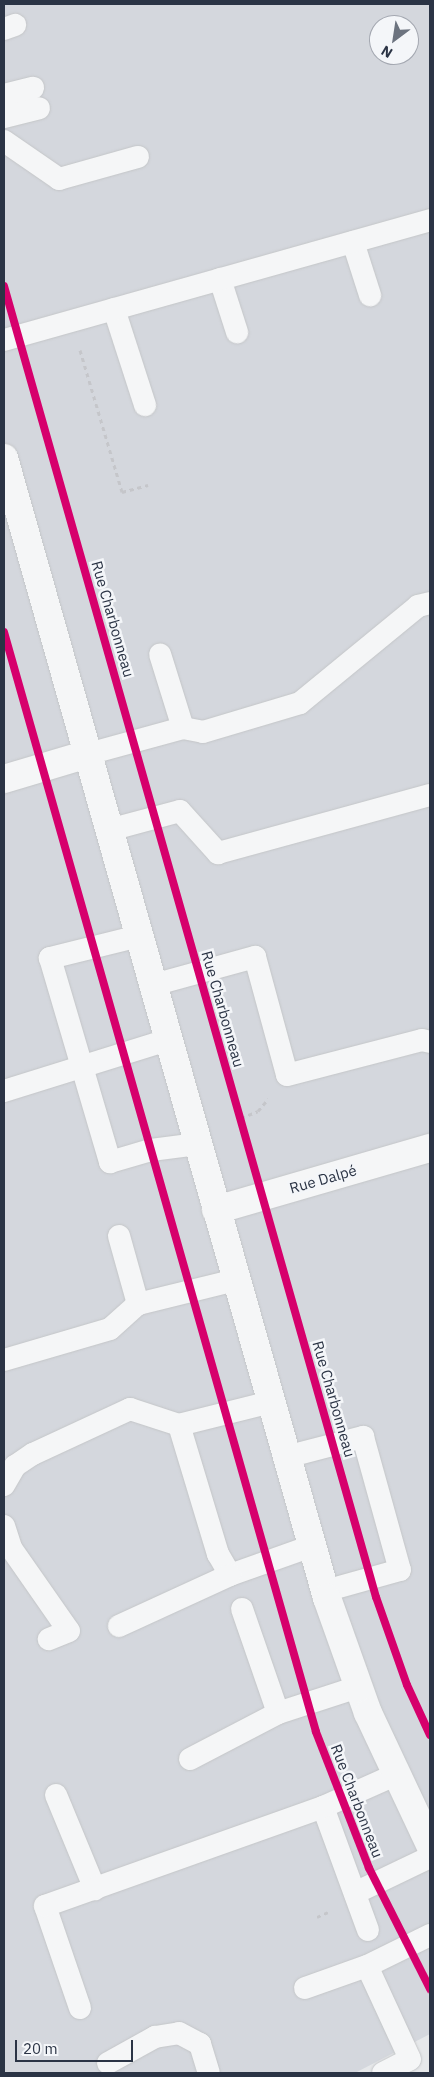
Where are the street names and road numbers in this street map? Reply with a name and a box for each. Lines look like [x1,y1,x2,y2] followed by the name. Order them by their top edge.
[88,559,138,679] street label: Rue Charbonneau
[198,949,248,1069] street label: Rue Charbonneau
[287,1161,359,1197] street label: Rue Dalpé
[309,1339,359,1459] street label: Rue Charbonneau
[327,1742,387,1860] street label: Rue Charbonneau

